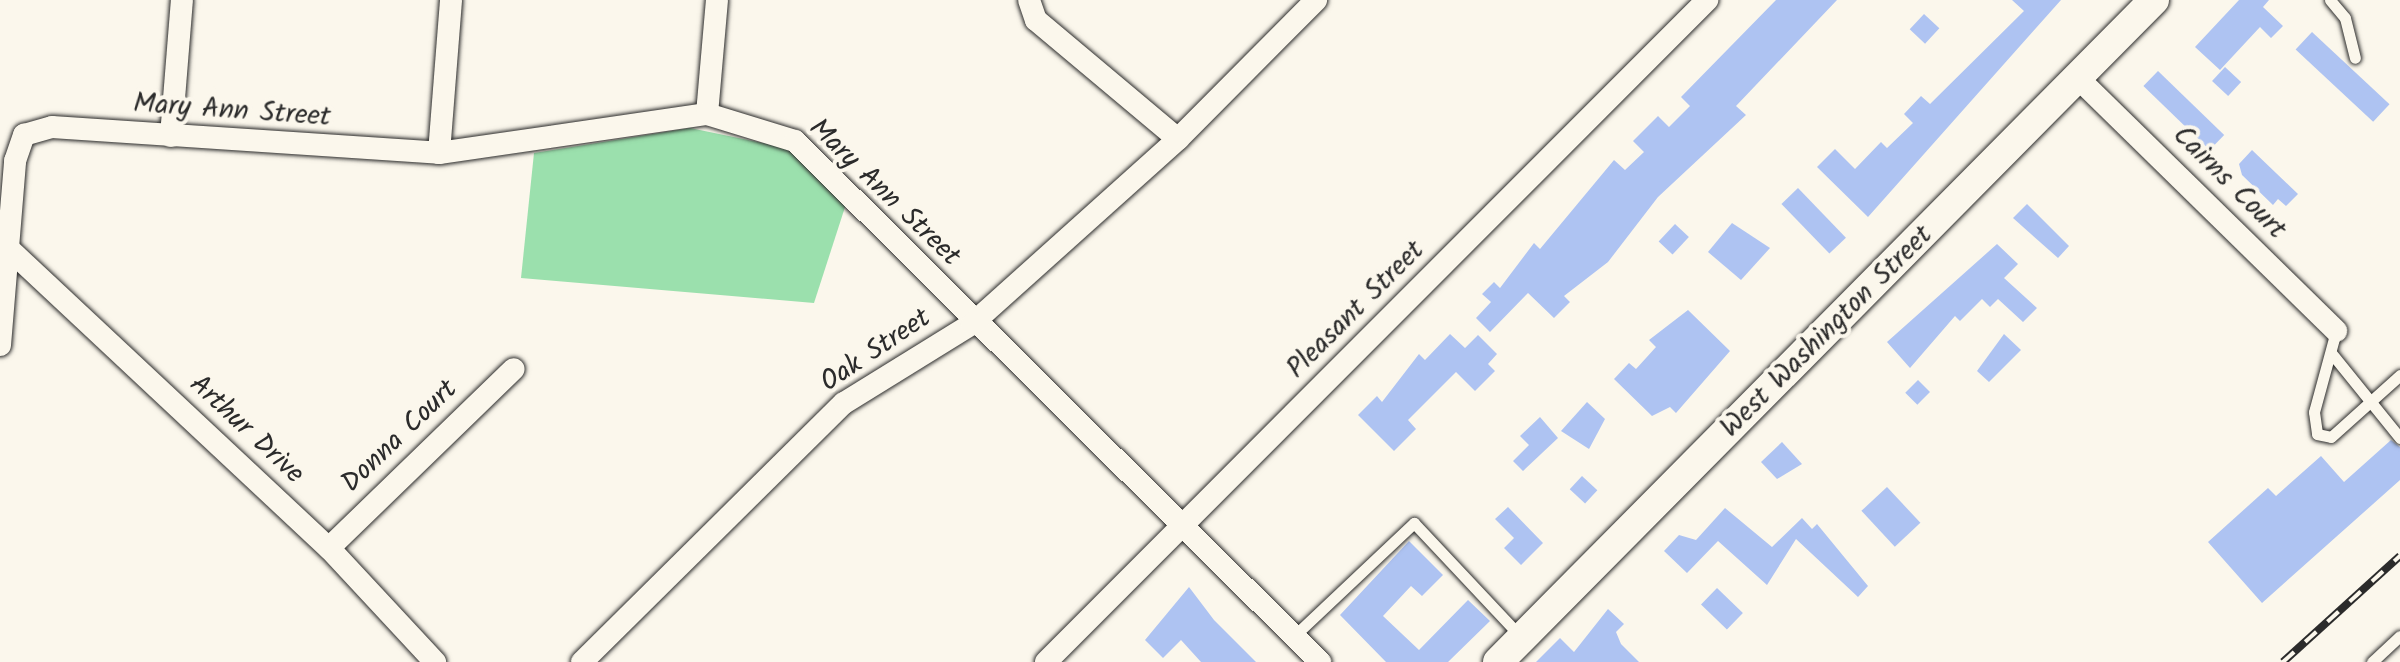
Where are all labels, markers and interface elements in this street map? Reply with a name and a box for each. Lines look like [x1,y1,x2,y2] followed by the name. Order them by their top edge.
[132,87,332,135] street label: Mary Ann Street
[801,112,967,274] street label: Mary Ann Street
[2165,119,2293,247] street label: Cairns Court
[1714,219,1940,445] street label: West Washington Street
[1280,234,1432,386] street label: Pleasant Street
[815,302,937,400] street label: Oak Street
[182,368,310,492] street label: Arthur Drive
[335,374,465,500] street label: Donna Court

